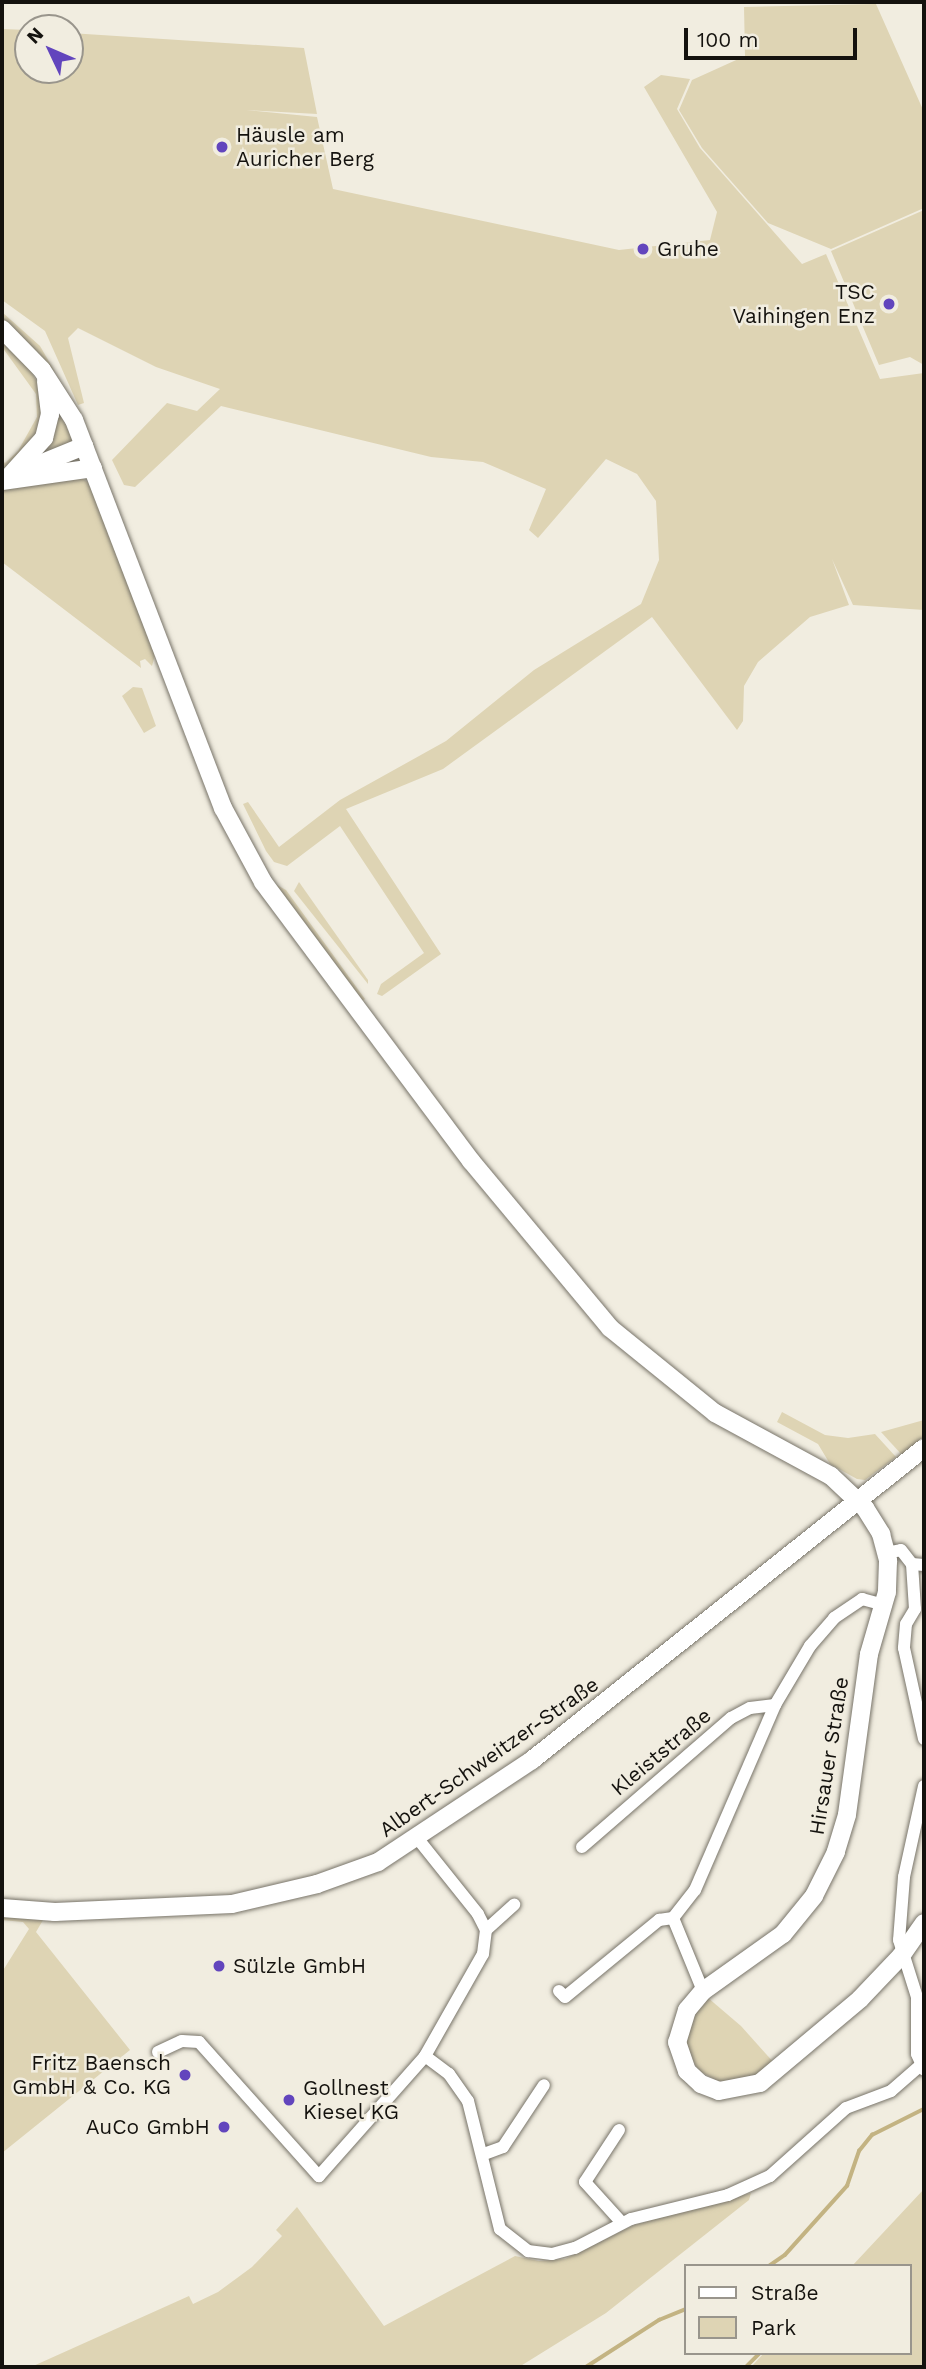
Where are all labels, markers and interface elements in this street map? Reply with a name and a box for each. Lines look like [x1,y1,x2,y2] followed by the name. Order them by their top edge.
[14,14,84,84] north arrow
[688,14,861,58] scale bar
[22,22,48,49] text: N
[697,27,759,52] text: 100 m
[236,122,374,172] place label: Häusle am Auricher Berg
[214,139,230,155] marker: Häusle am Auricher Berg
[657,236,719,262] place label: Gruhe
[635,241,651,257] marker: Gruhe
[733,279,875,329] place label: TSC Vaihingen Enz
[881,296,897,312] marker: TSC Vaihingen Enz
[374,1672,604,1842] street label: Albert-Schweitzer-Straße
[804,1675,854,1837] street label: Hirsauer Straße
[606,1703,716,1801] street label: Kleiststraße
[233,1953,366,1979] place label: Sülzle GmbH
[211,1958,227,1974] marker: Sülzle GmbH
[12,2050,171,2100] place label: Fritz Baensch GmbH & Co. KG
[177,2067,193,2083] marker: Fritz Baensch GmbH & Co. KG
[303,2075,400,2125] place label: Gollnest Kiesel KG
[281,2092,297,2108] marker: Gollnest Kiesel KG
[86,2114,210,2140] place label: AuCo GmbH
[216,2119,232,2135] marker: AuCo GmbH
[684,2264,912,2355] legend
[751,2280,819,2305] text: Straße
[751,2315,796,2340] text: Park

